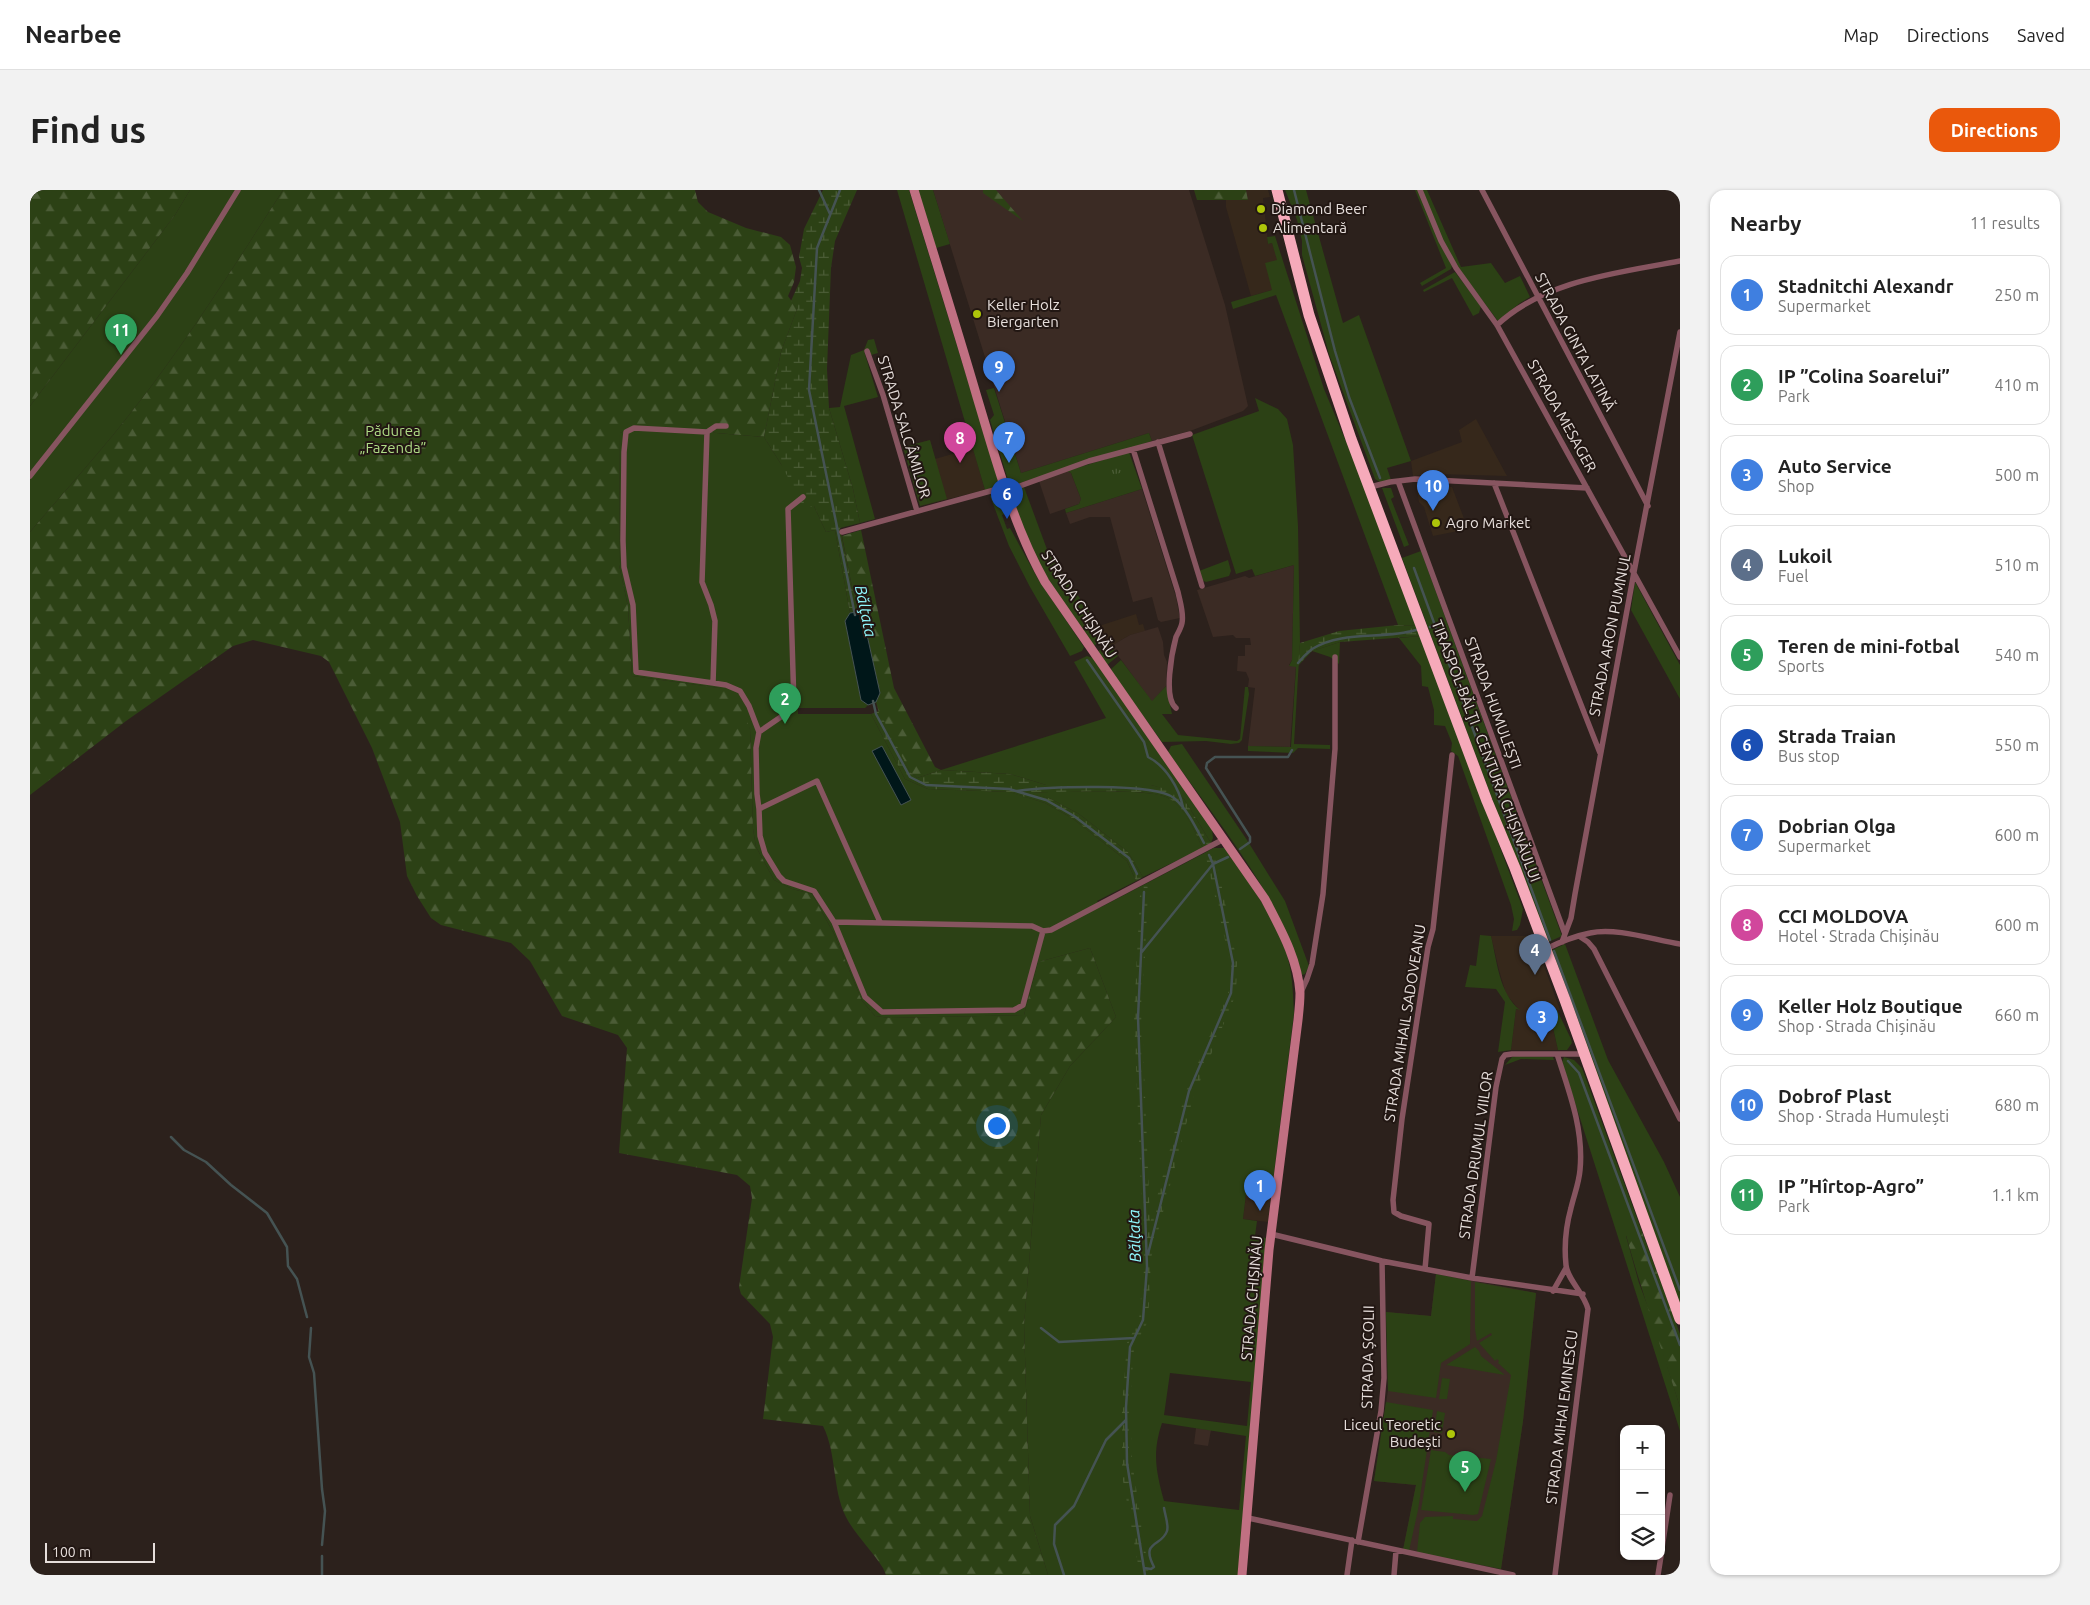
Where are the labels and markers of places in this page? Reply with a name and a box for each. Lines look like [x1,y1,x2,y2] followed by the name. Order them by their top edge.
[1271,200,1368,217] place label: Diamond Beer
[1255,203,1267,215] marker: Diamond Beer
[1273,219,1347,236] place label: Alimentară
[1257,222,1269,234] marker: Alimentară
[987,296,1060,330] place label: Keller Holz Biergarten
[971,308,983,320] marker: Keller Holz Biergarten
[105,314,137,355] pin: 11
[983,351,1015,392] pin: 9
[944,422,976,463] pin: 8
[993,422,1025,463] pin: 7
[1417,470,1449,511] pin: 10
[991,478,1023,519] pin: 6
[1446,514,1530,531] place label: Agro Market
[1430,517,1442,529] marker: Agro Market
[769,683,801,724] pin: 2
[1519,934,1551,975] pin: 4
[1526,1001,1558,1042] pin: 3
[1244,1170,1276,1211] pin: 1
[1343,1416,1441,1450] place label: Liceul Teoretic Budești
[1445,1428,1457,1440] marker: Liceul Teoretic Budești
[1449,1451,1481,1492] pin: 5

